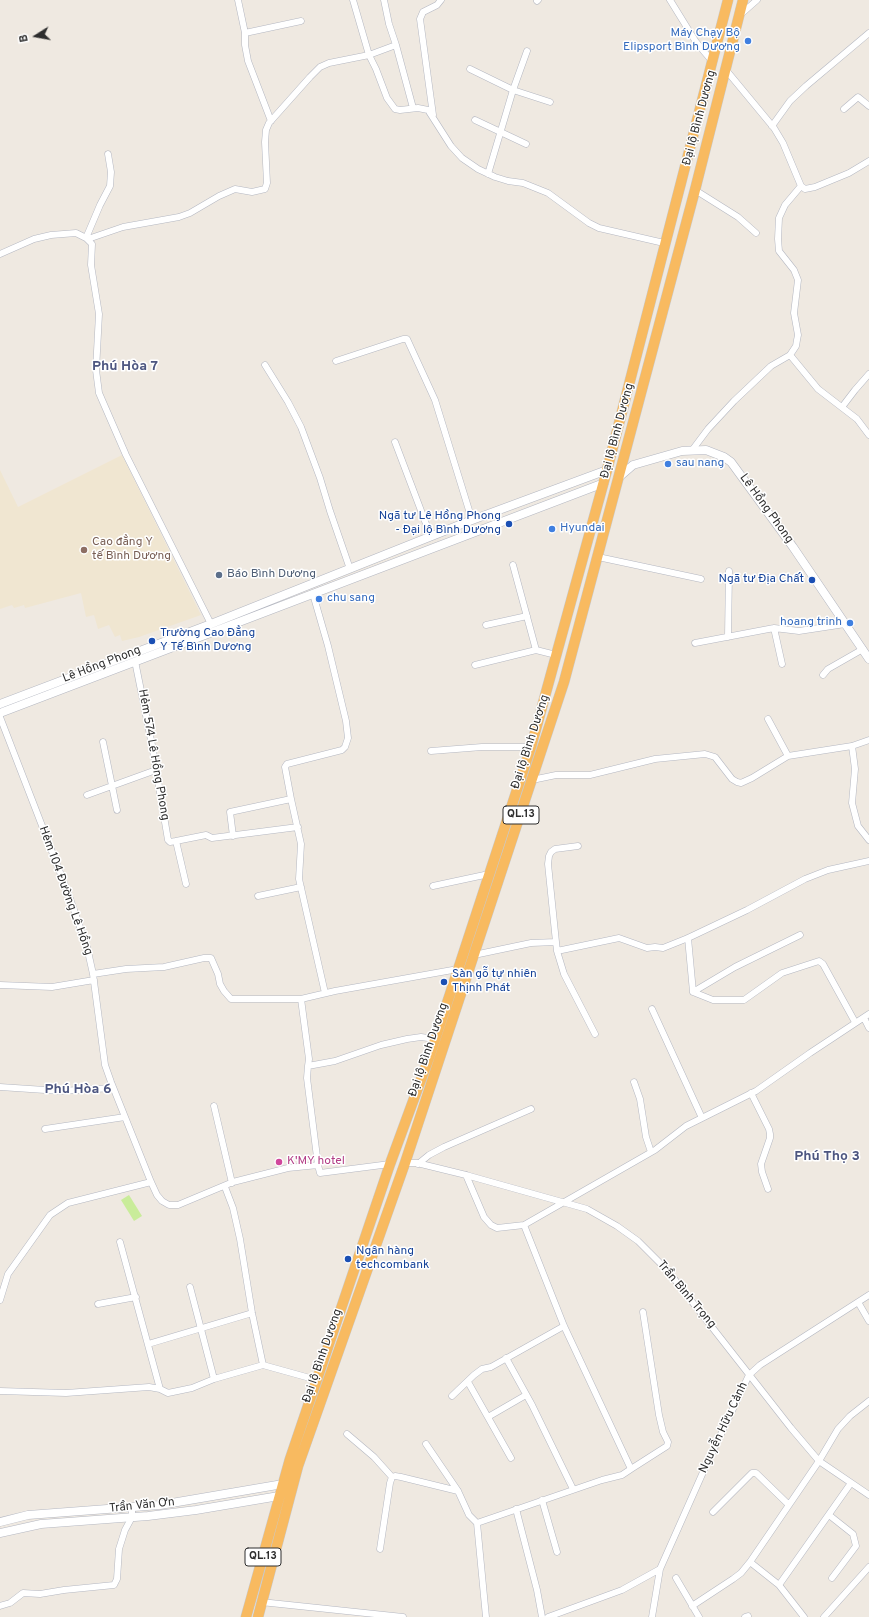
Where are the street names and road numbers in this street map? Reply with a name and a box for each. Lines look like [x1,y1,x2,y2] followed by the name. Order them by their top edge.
[680,69,720,167] street label: Đại lộ Bình Dương
[598,382,638,480] street label: Đại lộ Bình Dương
[736,471,796,547] street label: Lê Hồng Phong
[61,643,143,687] street label: Lê Hồng Phong
[134,688,172,822] street label: Hẻm 574 Lê Hồng Phong
[509,693,553,791] street label: Đại lộ Bình Dương
[503,806,539,824] road number: QL.13
[35,824,95,958] street label: Hẻm 104 Đường Lê Hồng
[406,1001,452,1099] street label: Đại lộ Bình Dương
[653,1258,719,1332] street label: Trần Bình Trọng
[300,1307,346,1405] street label: Đại lộ Bình Dương
[697,1380,751,1476] street label: Nguyễn Hữu Cảnh
[109,1495,175,1517] street label: Trần Văn Ơn
[245,1548,281,1566] road number: QL.13

